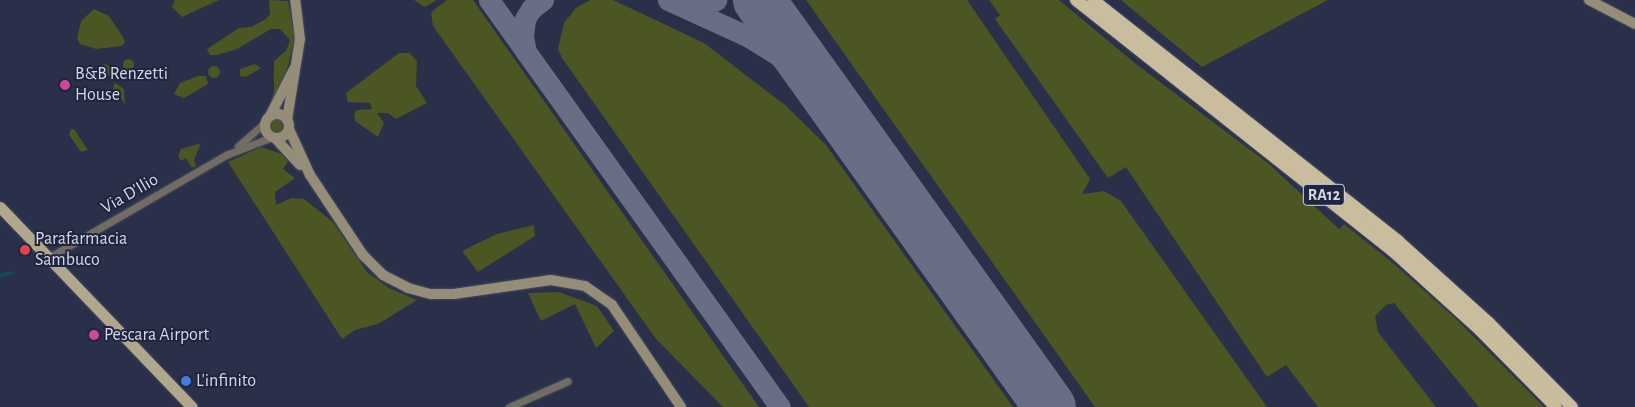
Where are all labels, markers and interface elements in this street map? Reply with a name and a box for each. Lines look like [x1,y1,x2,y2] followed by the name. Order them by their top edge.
[75,64,168,106] place label: B&B Renzetti House
[59,79,71,91] marker: B&B Renzetti House
[97,169,163,219] street label: Via D'Ilio
[1303,182,1345,208] road number: RA12
[35,229,127,272] place label: Parafarmacia Sambuco
[19,244,31,256] marker: Parafarmacia Sambuco
[104,324,209,346] place label: Pescara Airport
[88,329,100,341] marker: Pescara Airport
[196,370,256,392] place label: L'infinito
[180,375,192,387] marker: L'infinito

